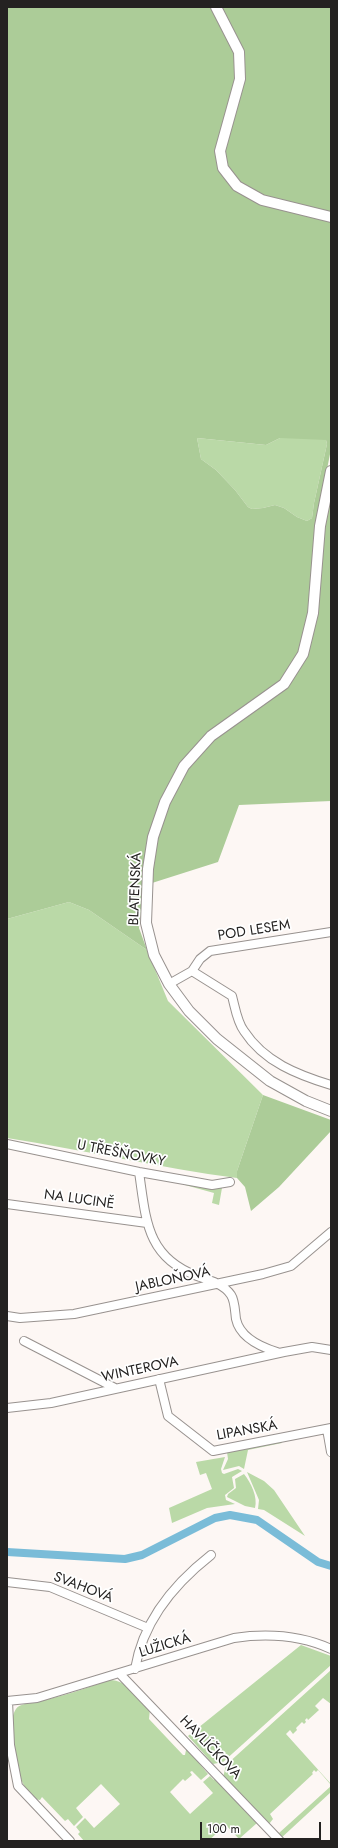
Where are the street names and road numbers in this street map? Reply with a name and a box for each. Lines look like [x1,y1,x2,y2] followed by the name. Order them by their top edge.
[126,852,146,926] street label: BLATENSKÁ
[217,917,291,945] street label: POD LESEM
[75,1137,167,1171] street label: U TŘEŠŇOVKY
[43,1187,115,1213] street label: NA LUCINĚ
[134,1264,212,1296] street label: JABLOŇOVÁ
[100,1354,180,1386] street label: WINTEROVA
[215,1417,279,1445] street label: LIPANSKÁ
[51,1569,115,1607] street label: SVAHOVÁ
[137,1630,193,1662] street label: LUŽICKÁ
[176,1713,244,1783] street label: HAVLÍČKOVA

